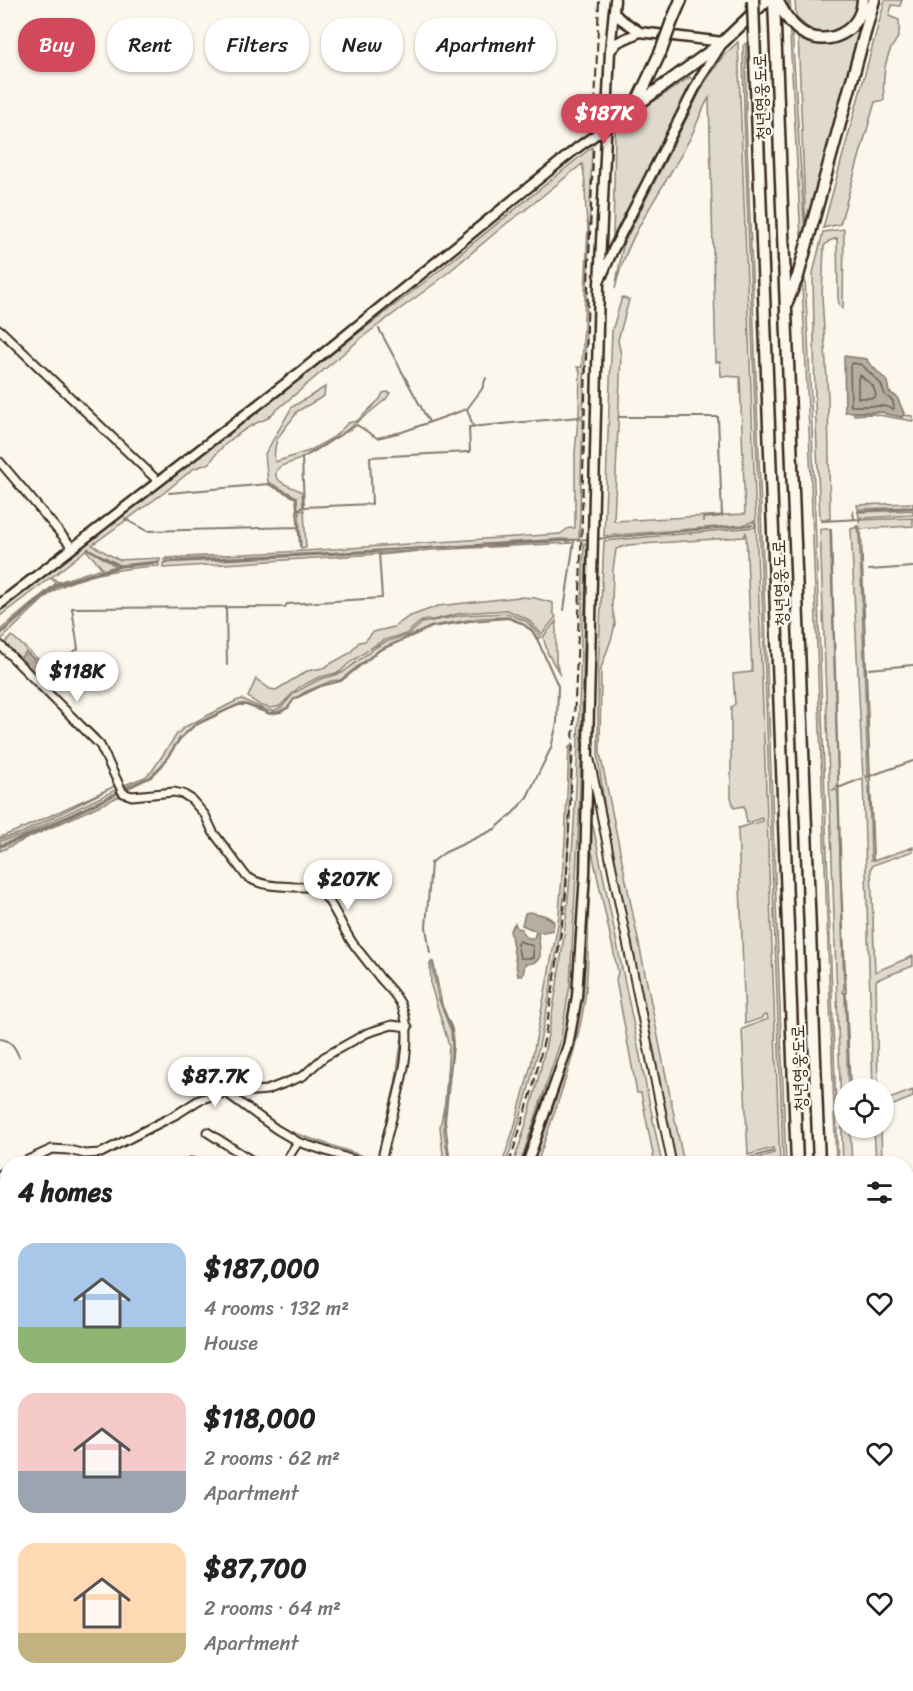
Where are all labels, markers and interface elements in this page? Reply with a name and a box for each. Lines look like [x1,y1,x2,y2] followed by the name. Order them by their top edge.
[18,18,95,72] chip: Buy
[107,18,193,72] chip: Rent
[205,18,309,72] chip: Filters
[321,18,403,72] chip: New
[415,18,556,72] chip: Apartment
[743,53,779,141] street label: 청년영웅도로
[562,94,646,145] pin: $187K
[575,96,633,131] text: $187K
[762,539,798,627] street label: 청년영웅도로
[35,652,119,703] pin: $118K
[50,654,104,689] text: $118K
[306,860,390,911] pin: $207K
[317,862,379,897] text: $207K
[781,1024,817,1112] street label: 청년영웅도로
[166,1057,264,1108] pin: $87.7K
[182,1059,248,1094] text: $87.7K
[834,1078,894,1138] map controls
[834,1078,894,1138] button: locate
[18,1169,112,1215] text: 4 homes
[863,1176,896,1209] icon: filters
[204,1245,319,1291] text: $187,000
[66,1267,138,1339] icon: home
[863,1287,896,1320] icon: heart
[204,1291,349,1326] text: 4 rooms · 132 m²
[204,1326,258,1361] text: House
[204,1395,316,1441] text: $118,000
[66,1417,138,1489] icon: home
[863,1437,896,1470] icon: heart
[204,1441,340,1476] text: 2 rooms · 62 m²
[204,1476,298,1511] text: Apartment
[204,1545,307,1591] text: $87,700
[66,1567,138,1639] icon: home
[863,1587,896,1620] icon: heart
[204,1591,341,1626] text: 2 rooms · 64 m²
[204,1626,298,1661] text: Apartment

